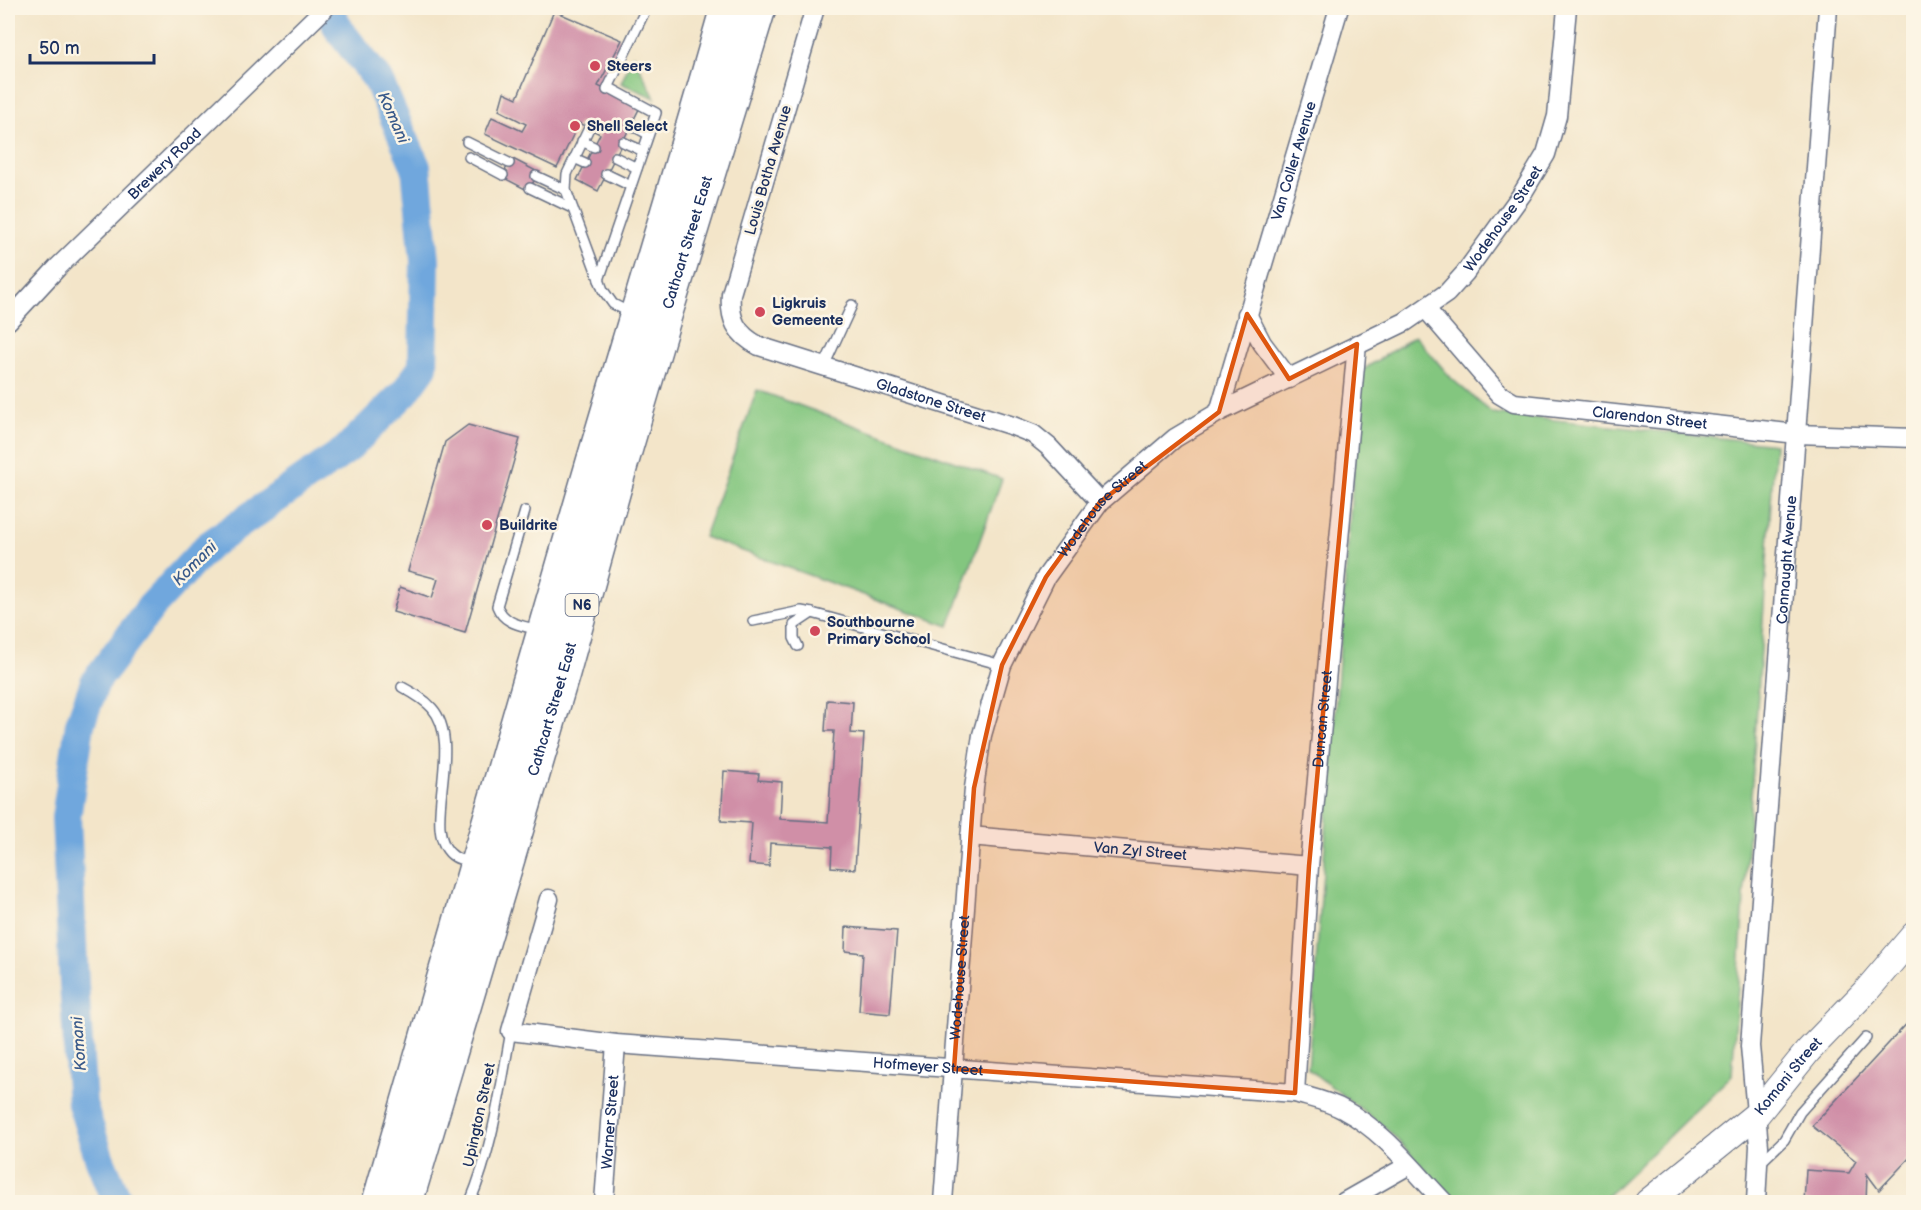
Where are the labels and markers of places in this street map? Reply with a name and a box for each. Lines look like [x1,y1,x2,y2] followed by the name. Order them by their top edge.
[607,57,652,76] place label: Steers
[588,59,602,73] marker: Steers
[587,117,668,136] place label: Shell Select
[568,119,582,133] marker: Shell Select
[772,294,844,330] place label: Ligkruis Gemeente
[753,305,767,319] marker: Ligkruis Gemeente
[499,516,558,535] place label: Buildrite
[480,518,494,532] marker: Buildrite
[827,613,931,649] place label: Southbourne Primary School
[808,624,822,638] marker: Southbourne Primary School

